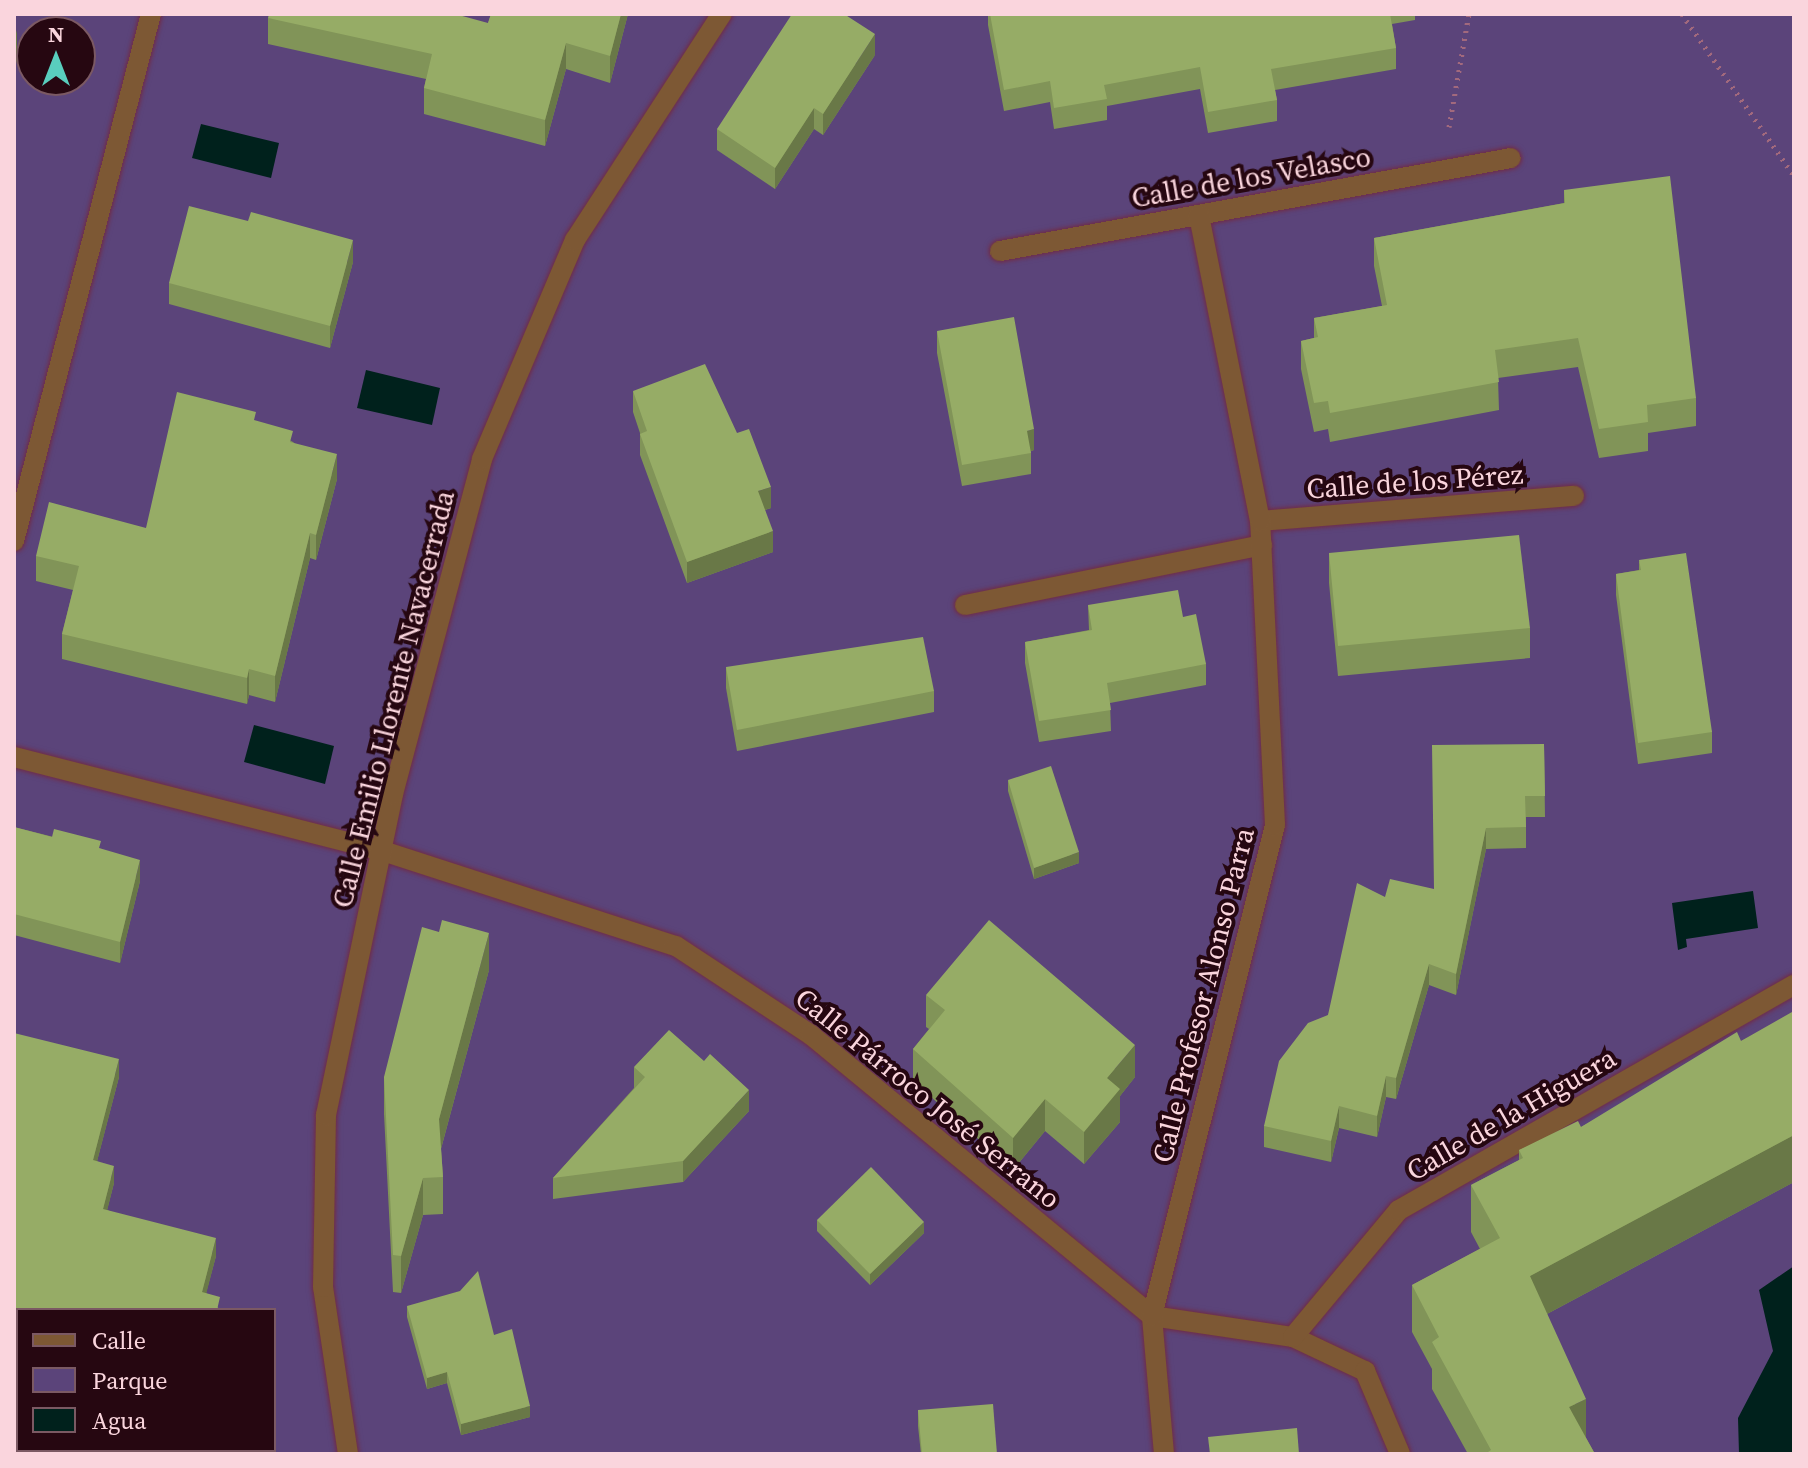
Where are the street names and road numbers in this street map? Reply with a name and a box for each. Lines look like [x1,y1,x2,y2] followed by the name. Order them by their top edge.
[1128,139,1374,215] street label: Calle de los Velasco
[1305,457,1525,505] street label: Calle de los Pérez
[325,487,461,911] street label: Calle Emilio Llorente Navacerrada
[1145,824,1261,1166] street label: Calle Profesor Alonso Parra
[789,981,1067,1215] street label: Calle Párroco José Serrano
[1400,1040,1622,1188] street label: Calle de la Higuera

